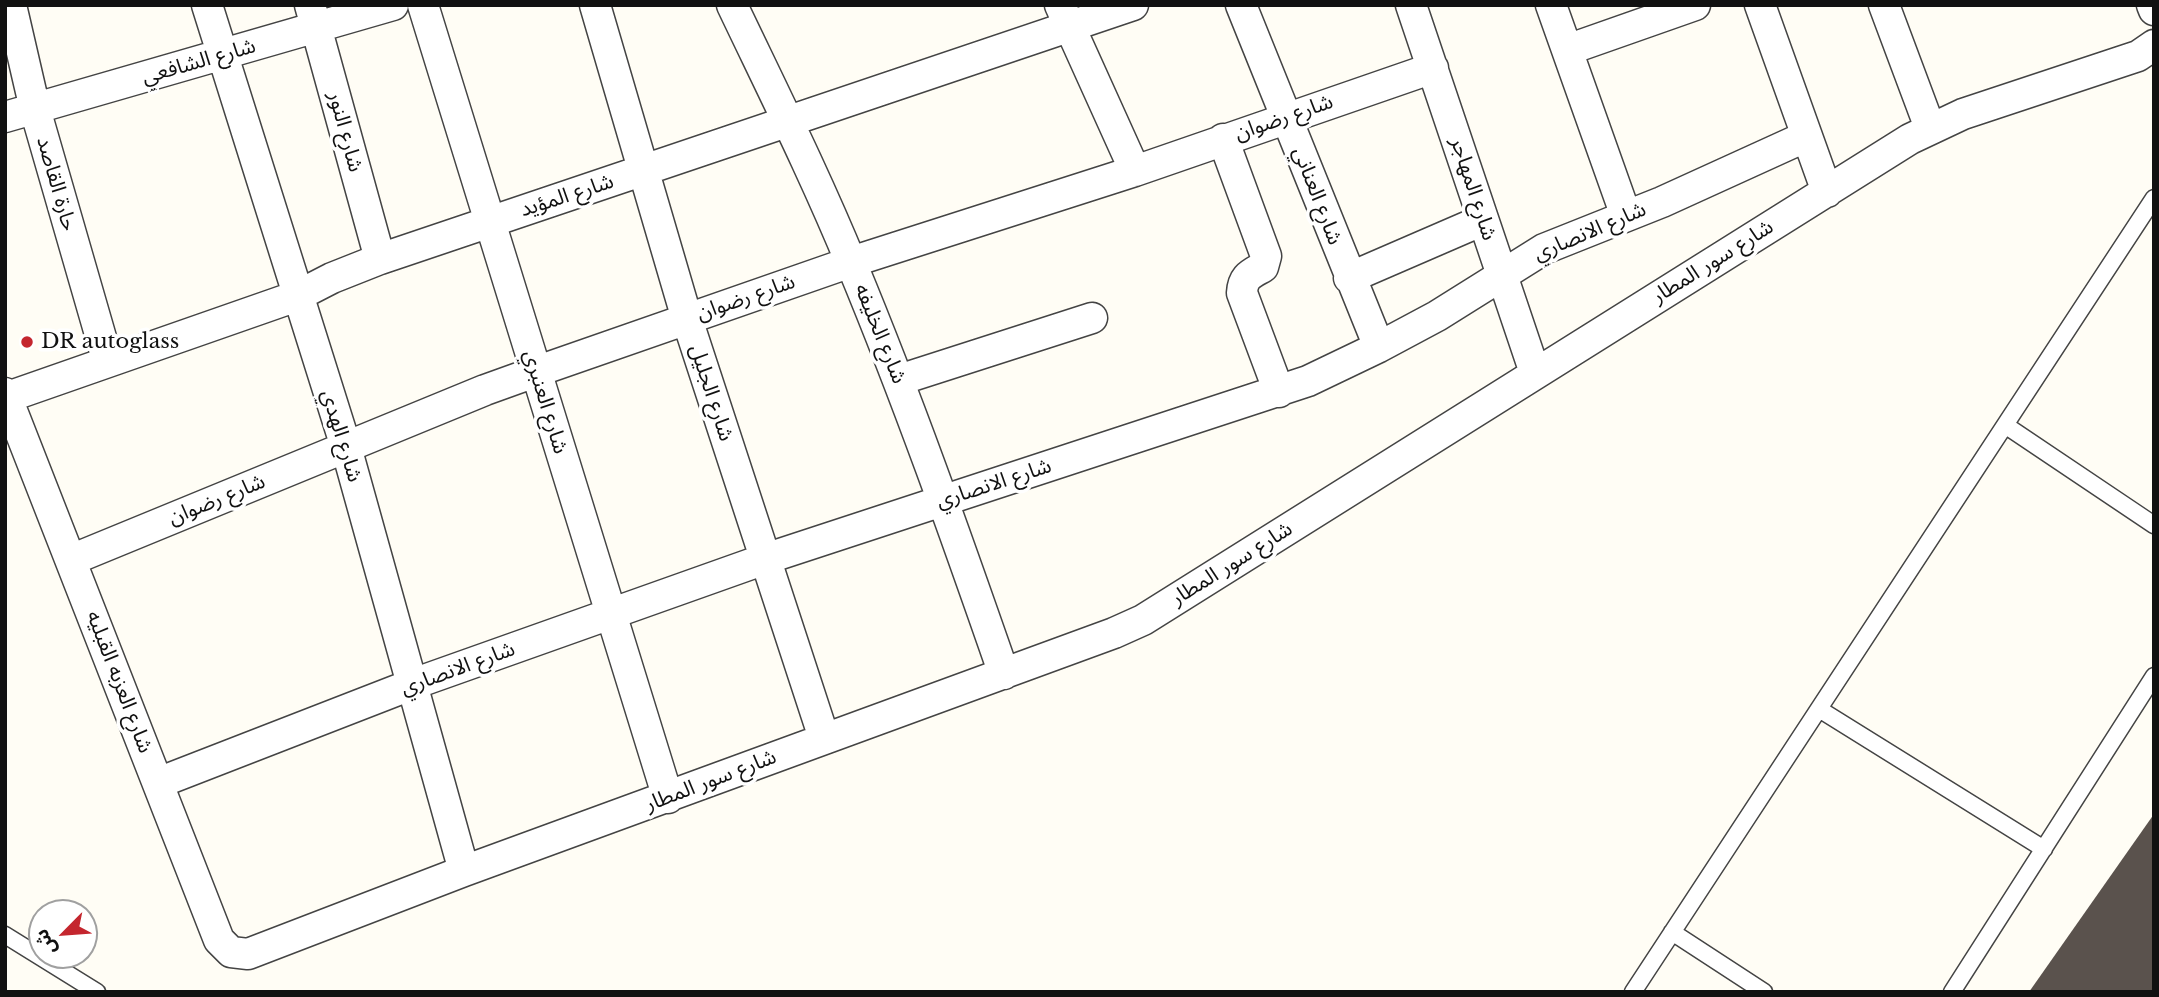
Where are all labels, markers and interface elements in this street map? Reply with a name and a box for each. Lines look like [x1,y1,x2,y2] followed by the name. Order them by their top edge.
[139,34,259,90] street label: شارع الشافعي
[322,89,368,175] street label: شارع النور
[1232,89,1336,147] street label: شارع رضوان
[31,134,81,234] street label: حارة القاصد
[1444,134,1502,244] street label: شارع المهاجر
[1287,144,1347,248] street label: شارع العناني
[517,169,617,223] street label: شارع المؤيد
[1530,197,1650,267] street label: شارع الانصاري
[1648,215,1778,309] street label: شارع سور المطار
[694,269,798,327] street label: شارع رضوان
[849,280,911,388] street label: شارع الخليفه
[41,329,179,355] place label: DR autoglass
[19,334,35,350] marker: DR autoglass
[684,341,738,445] street label: شارع الجليل
[517,347,573,457] street label: شارع العنبري
[315,387,367,485] street label: شارع الهدي
[933,454,1055,514] street label: شارع الانصاري
[165,469,269,531] street label: شارع رضوان
[1167,517,1297,611] street label: شارع سور المطار
[80,607,158,757] street label: شارع العزبه القبليه
[398,637,518,701] street label: شارع الانصاري
[642,744,780,818] street label: شارع سور المطار
[28,899,98,969] north arrow
[29,926,61,959] text: ش

